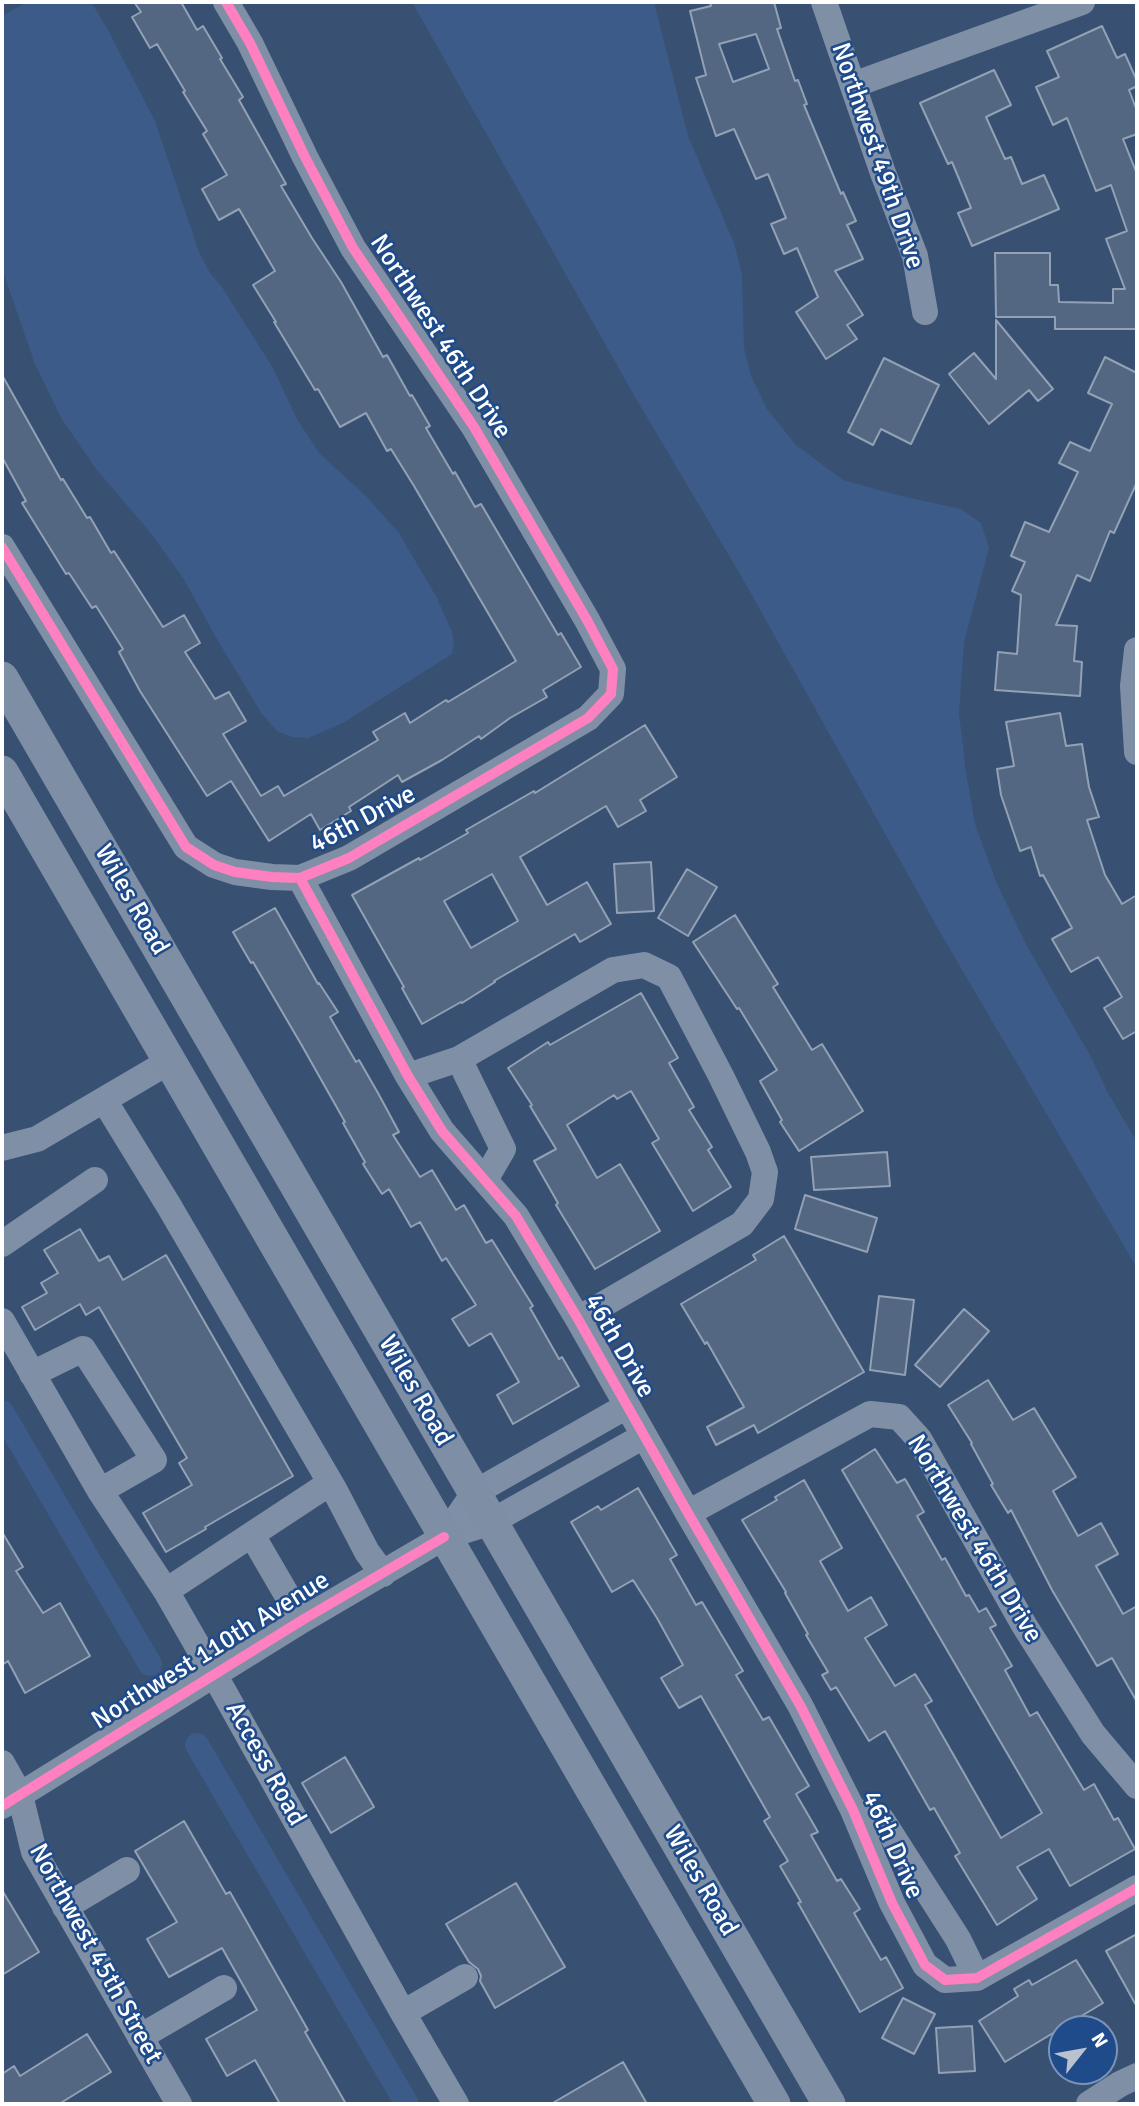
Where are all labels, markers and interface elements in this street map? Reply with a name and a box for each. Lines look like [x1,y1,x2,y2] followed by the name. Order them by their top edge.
[824,39,930,273] street label: Northwest 49th Drive
[362,229,518,445] street label: Northwest 46th Drive
[305,779,421,861] street label: 46th Drive
[87,839,175,961] street label: Wiles Road
[577,1288,661,1404] street label: 46th Drive
[371,1330,459,1452] street label: Wiles Road
[900,1429,1048,1649] street label: Northwest 46th Drive
[86,1565,336,1737] street label: Northwest 110th Avenue
[218,1697,312,1831] street label: Access Road
[854,1786,930,1904] street label: 46th Drive
[656,1820,744,1942] street label: Wiles Road
[22,1839,168,2069] street label: Northwest 45th Street
[1048,2015,1118,2085] north arrow
[1086,2028,1113,2052] text: N

